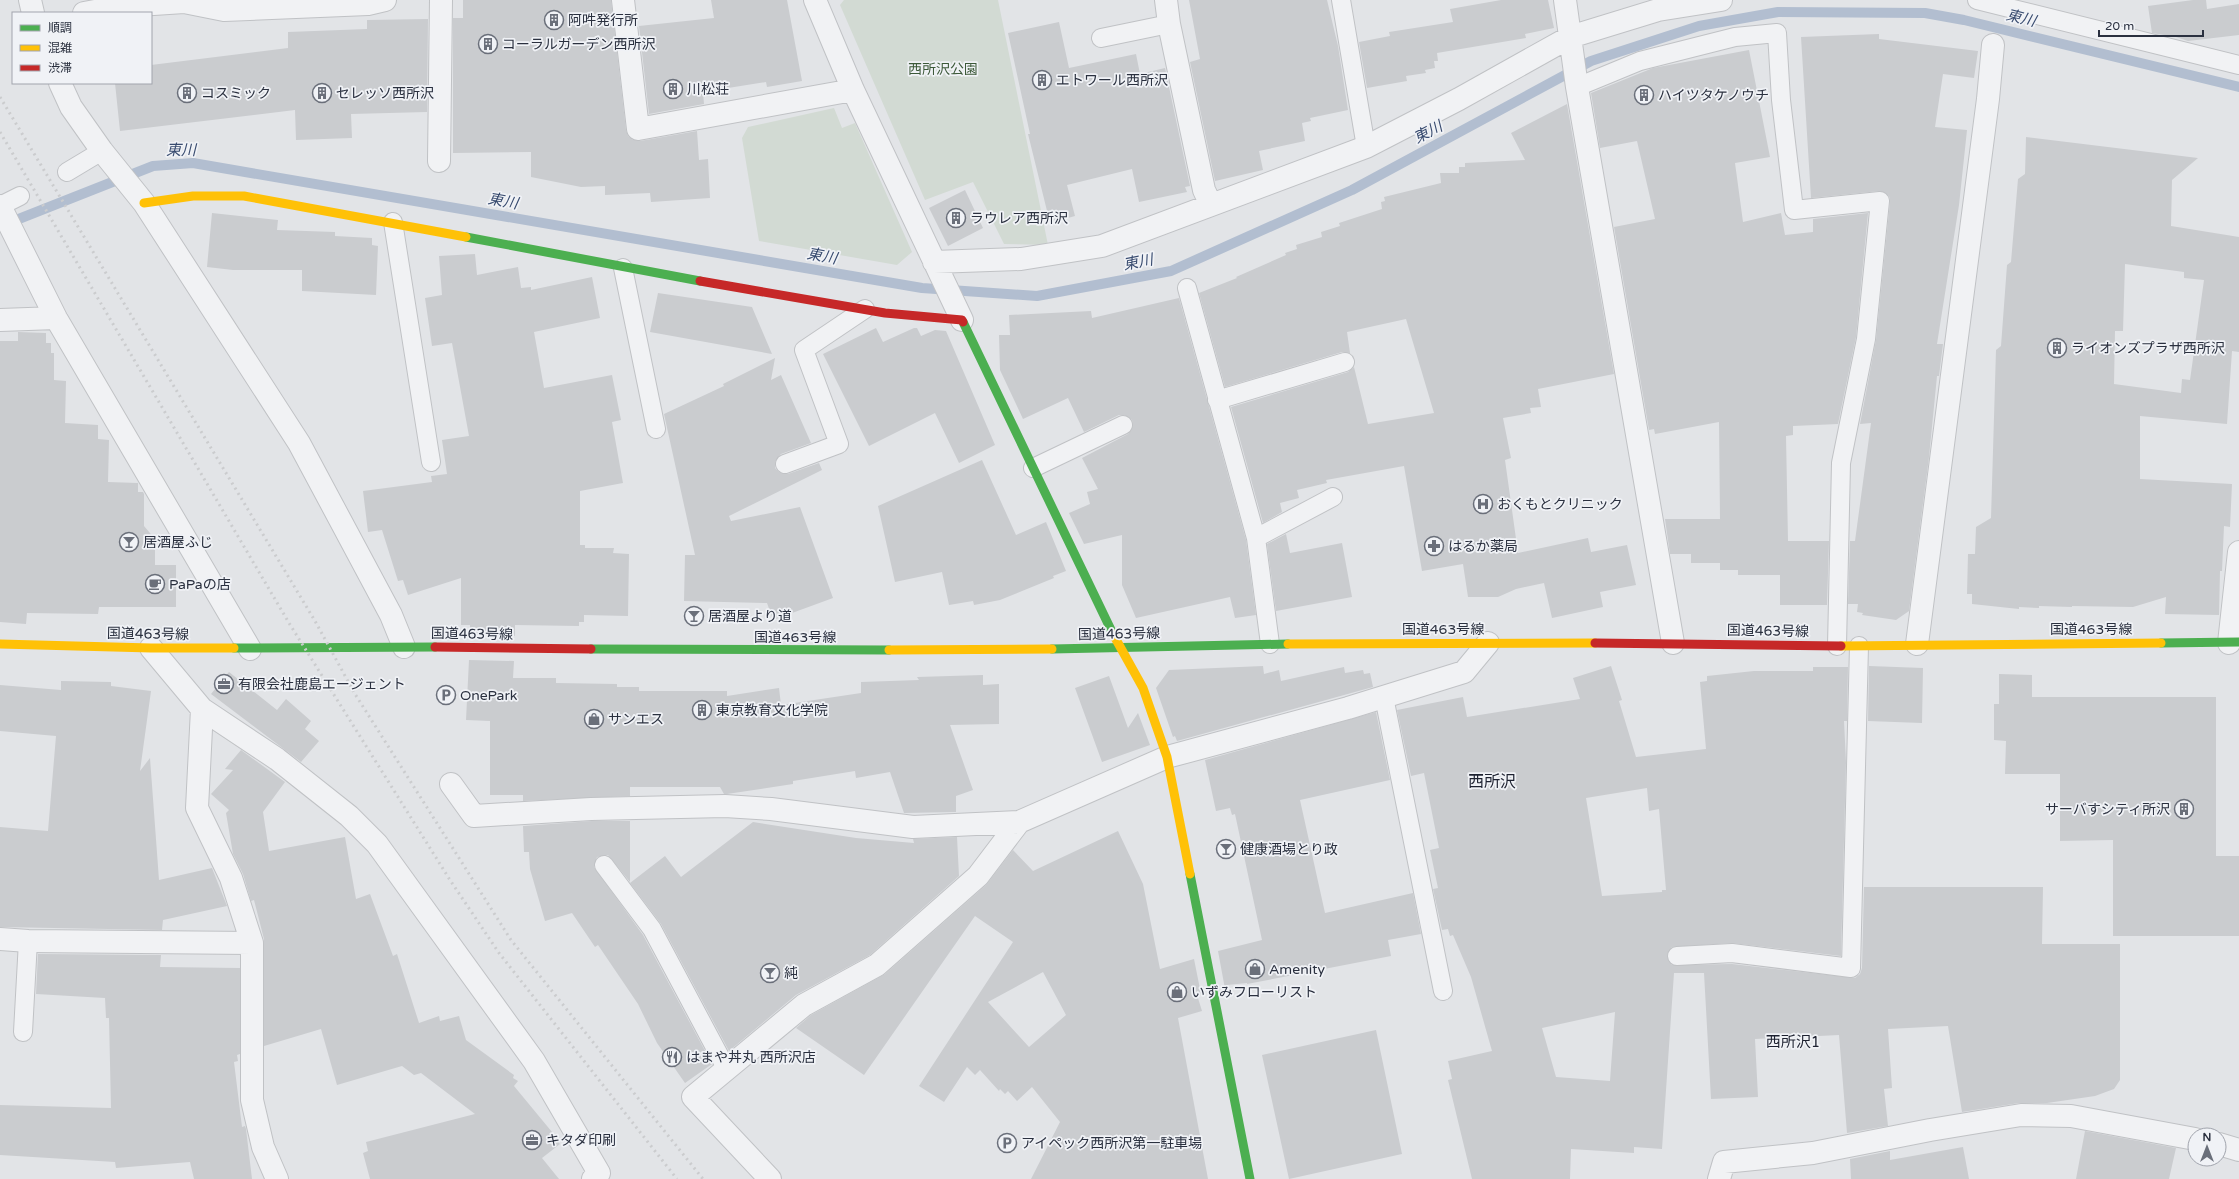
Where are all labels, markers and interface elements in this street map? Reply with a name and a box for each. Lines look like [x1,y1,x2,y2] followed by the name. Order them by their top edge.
[2004,6,2040,31] water label: 東川
[543,9,565,31] building icon: 阿吽発行所
[12,12,152,84] legend
[568,12,638,29] place label: 阿吽発行所
[2099,12,2203,38] scale bar
[2105,19,2134,33] text: 20 m
[48,21,72,35] text: 順調
[477,33,499,55] building icon: コーラルガーデン西所沢
[502,36,656,53] place label: コーラルガーデン西所沢
[48,41,72,55] text: 混雑
[48,61,72,75] text: 渋滞
[908,61,978,78] park label: 西所沢公園
[1031,69,1053,91] building icon: エトワール西所沢
[1056,72,1168,89] place label: エトワール西所沢
[662,78,684,100] building icon: 川松荘
[687,81,729,98] place label: 川松荘
[176,82,198,104] building icon: コスミック
[311,82,333,104] building icon: セレッソ西所沢
[1633,84,1655,106] building icon: ハイツタケノウチ
[201,85,271,102] place label: コスミック
[336,85,434,102] place label: セレッソ西所沢
[1658,87,1769,104] place label: ハイツタケノウチ
[1411,116,1447,147] water label: 東川
[166,141,198,159] water label: 東川
[487,190,521,213] water label: 東川
[945,207,967,229] building icon: ラウレア西所沢
[970,210,1068,227] place label: ラウレア西所沢
[806,245,840,268] water label: 東川
[1122,250,1156,274] water label: 東川
[2046,337,2068,359] building icon: ライオンズプラザ西所沢
[2071,340,2225,357] place label: ライオンズプラザ西所沢
[1472,493,1494,515] hospital icon: おくもとクリニック
[1497,496,1623,513] place label: おくもとクリニック
[118,531,140,553] bar icon: 居酒屋ふじ
[143,534,213,551] place label: 居酒屋ふじ
[1423,535,1445,557] pharmacy icon: はるか薬局
[1448,538,1518,555] place label: はるか薬局
[144,573,166,595] cafe icon: PaPaの店
[169,576,231,593] place label: PaPaの店
[683,605,705,627] bar icon: 居酒屋より道
[708,608,792,625] place label: 居酒屋より道
[1402,621,1484,638] street label: 国道463号線
[2050,621,2132,638] street label: 国道463号線
[1727,622,1809,640] street label: 国道463号線
[107,625,189,643] street label: 国道463号線
[431,625,513,643] street label: 国道463号線
[1078,625,1160,643] street label: 国道463号線
[754,629,836,646] street label: 国道463号線
[213,673,235,695] office icon: 有限会社鹿島エージェント
[238,676,406,693] place label: 有限会社鹿島エージェント
[435,684,457,706] parking icon: OnePark
[460,687,518,704] place label: OnePark
[691,699,713,721] building icon: 東京教育文化学院
[716,702,828,719] place label: 東京教育文化学院
[583,708,605,730] shop icon: サンエス
[608,711,664,728] place label: サンエス
[1468,772,1516,792] district label: 西所沢
[2173,798,2195,820] building icon: サーバすシティ所沢
[2045,801,2170,818] place label: サーバすシティ所沢
[1215,838,1237,860] bar icon: 健康酒場とり政
[1240,841,1338,858] place label: 健康酒場とり政
[1244,958,1266,980] shop icon: Amenity
[1269,961,1325,978] place label: Amenity
[759,962,781,984] bar icon: 純
[784,965,798,982] place label: 純
[1166,981,1188,1003] shop icon: いずみフローリスト
[1191,984,1317,1001] place label: いずみフローリスト
[1766,1033,1820,1051] district label: 西所沢1
[661,1046,683,1068] restaurant icon: はまや丼丸 西所沢店
[686,1049,816,1066] place label: はまや丼丸 西所沢店
[2187,1127,2227,1167] north arrow
[521,1129,543,1151] office icon: キタダ印刷
[2203,1131,2211,1144] text: N
[546,1132,616,1149] place label: キタダ印刷
[996,1132,1018,1154] parking icon: アイペック西所沢第一駐車場
[1021,1135,1202,1152] place label: アイペック西所沢第一駐車場

